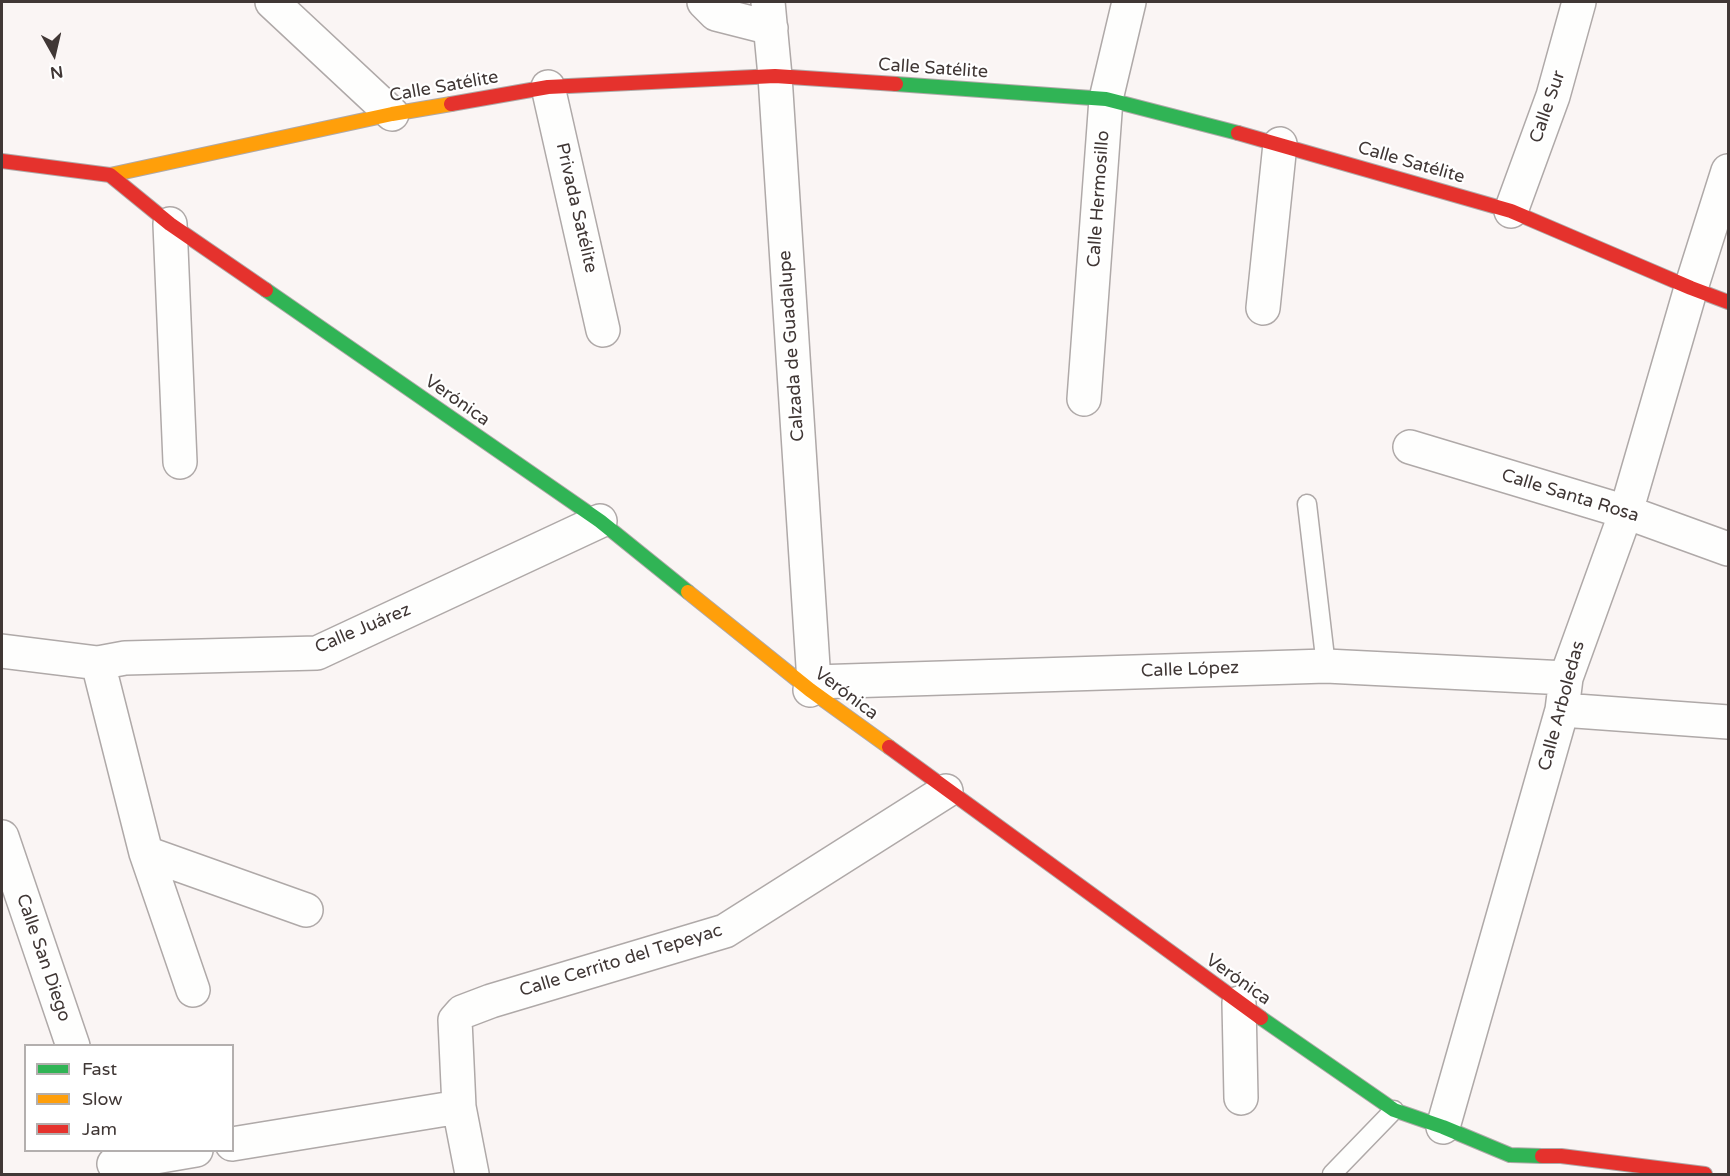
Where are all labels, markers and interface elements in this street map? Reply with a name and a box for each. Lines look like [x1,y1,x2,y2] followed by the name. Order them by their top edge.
[24,24,84,84] north arrow
[877,54,989,84] street label: Calle Satélite
[49,61,64,83] text: N
[388,67,500,107] street label: Calle Satélite
[1526,68,1570,146] street label: Calle Sur
[1083,130,1115,268] street label: Calle Hermosillo
[1355,137,1467,189] street label: Calle Satélite
[551,141,601,275] street label: Privada Satélite
[775,250,809,442] street label: Calzada de Guadalupe
[420,371,494,431] street label: Verónica
[1499,465,1641,527] street label: Calle Santa Rosa
[312,599,414,659] street label: Calle Juárez
[1534,639,1590,773] street label: Calle Arboledas
[1141,657,1239,683] street label: Calle López
[810,663,882,725] street label: Verónica
[11,891,75,1025] street label: Calle San Diego
[517,920,725,1002] street label: Calle Cerrito del Tepeyac
[1201,950,1275,1010] street label: Verónica
[24,1044,234,1152] legend
[82,1058,117,1080] text: Fast
[82,1088,123,1110] text: Slow
[82,1118,117,1140] text: Jam

